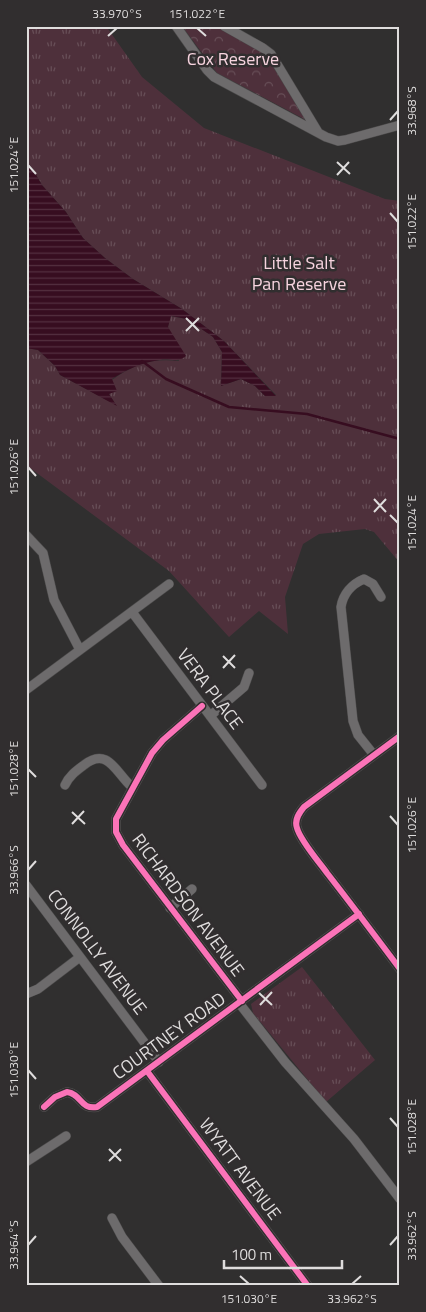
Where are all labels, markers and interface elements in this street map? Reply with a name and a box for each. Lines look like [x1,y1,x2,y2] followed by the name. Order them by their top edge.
[92,4,142,23] text: 33.970°S
[169,4,225,23] text: 151.022°E
[187,45,279,72] park label: Cox Reserve
[402,86,421,136] text: 33.968°S
[4,137,23,193] text: 151.024°E
[402,194,421,250] text: 151.022°E
[252,249,346,297] park label: Little Salt Pan Reserve
[4,439,23,495] text: 151.026°E
[402,495,421,551] text: 151.024°E
[171,642,250,735] street label: VERA PLACE
[4,741,23,797] text: 151.028°E
[402,797,421,853] text: 151.026°E
[126,827,251,982] street label: RICHARDSON AVENUE
[4,845,23,895] text: 33.966°S
[41,883,154,1020] street label: CONNOLLY AVENUE
[106,985,231,1086] street label: COURTNEY ROAD
[4,1042,23,1098] text: 151.030°E
[402,1099,421,1155] text: 151.028°E
[193,1112,288,1226] street label: WYATT AVENUE
[402,1211,421,1261] text: 33.962°S
[4,1220,23,1270] text: 33.964°S
[224,1237,341,1269] scale bar
[231,1243,272,1266] text: 100 m
[221,1289,277,1308] text: 151.030°E
[327,1289,377,1308] text: 33.962°S

